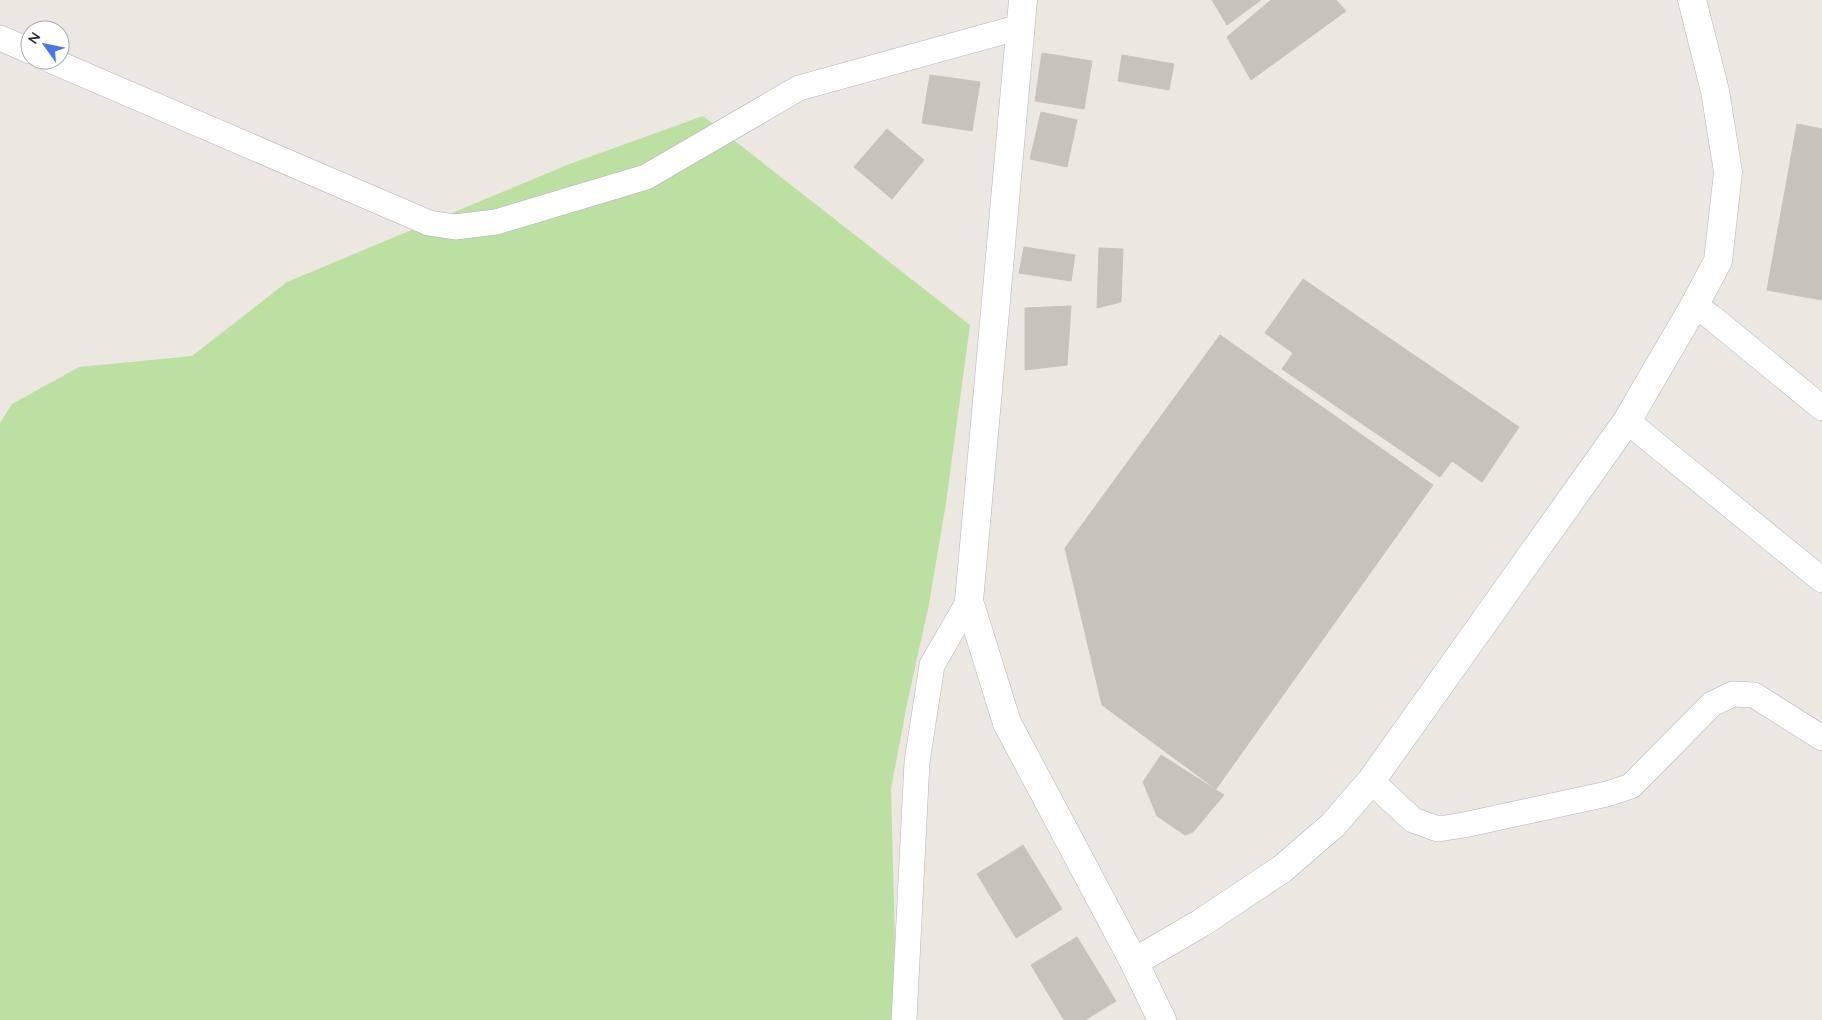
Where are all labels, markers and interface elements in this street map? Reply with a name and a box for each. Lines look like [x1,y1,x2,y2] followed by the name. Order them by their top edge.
[20,20,70,70] north arrow
[24,29,44,47] text: N

